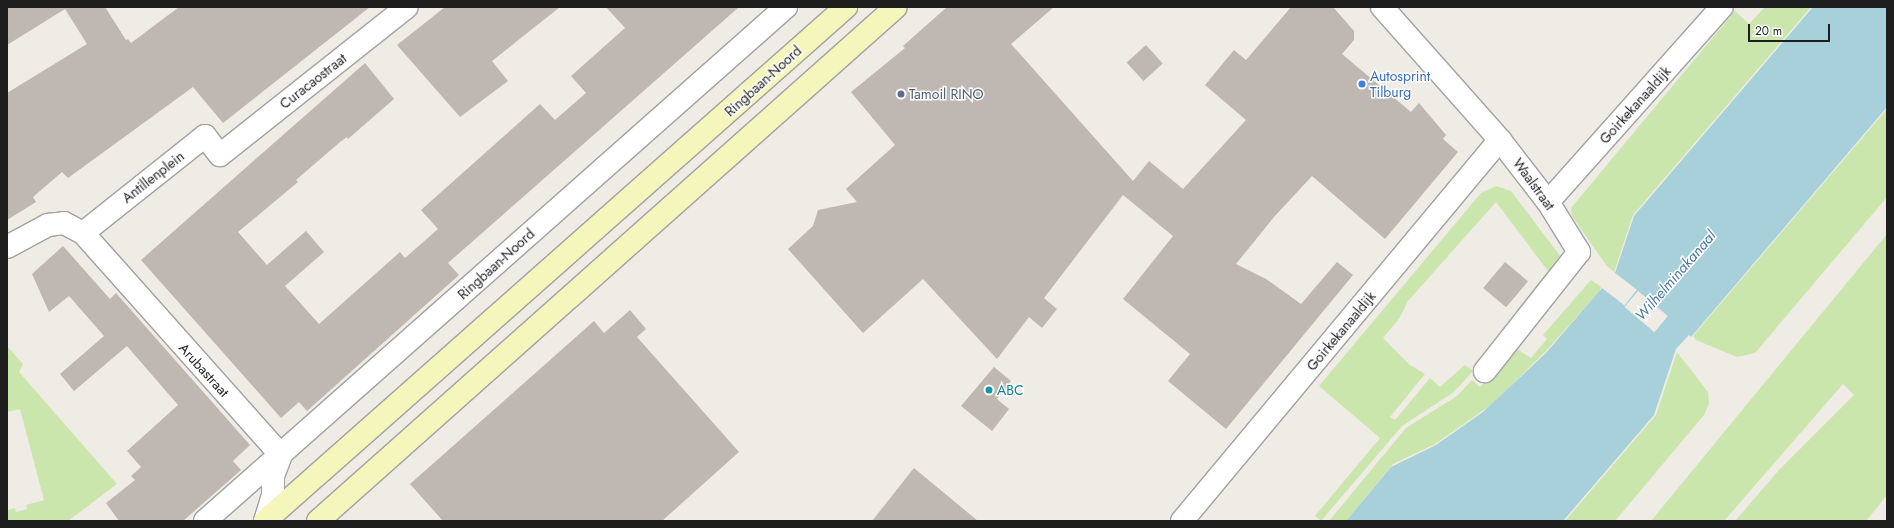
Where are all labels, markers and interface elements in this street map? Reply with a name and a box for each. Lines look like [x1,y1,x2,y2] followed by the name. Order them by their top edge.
[1750,16,1832,42] scale bar
[1755,22,1782,40] text: 20 m
[721,42,805,120] street label: Ringbaan-Noord
[276,50,350,112] street label: Curacaostraat
[1596,63,1674,147] street label: Goirkekanaaldijk
[1370,68,1430,100] place label: Autosprint Tilburg
[1357,79,1367,89] marker: Autosprint Tilburg
[909,86,984,102] place label: Tamoil RINO
[896,89,906,99] marker: Tamoil RINO
[119,148,187,206] street label: Antillenplein
[1510,155,1558,213] street label: Waalstraat
[454,225,538,303] street label: Ringbaan-Noord
[1632,227,1720,325] water label: Wilhelminakanaal
[1303,288,1379,374] street label: Goirkekanaaldijk
[175,340,233,400] street label: Arubastraat
[997,382,1024,398] place label: ABC
[984,385,994,395] marker: ABC

